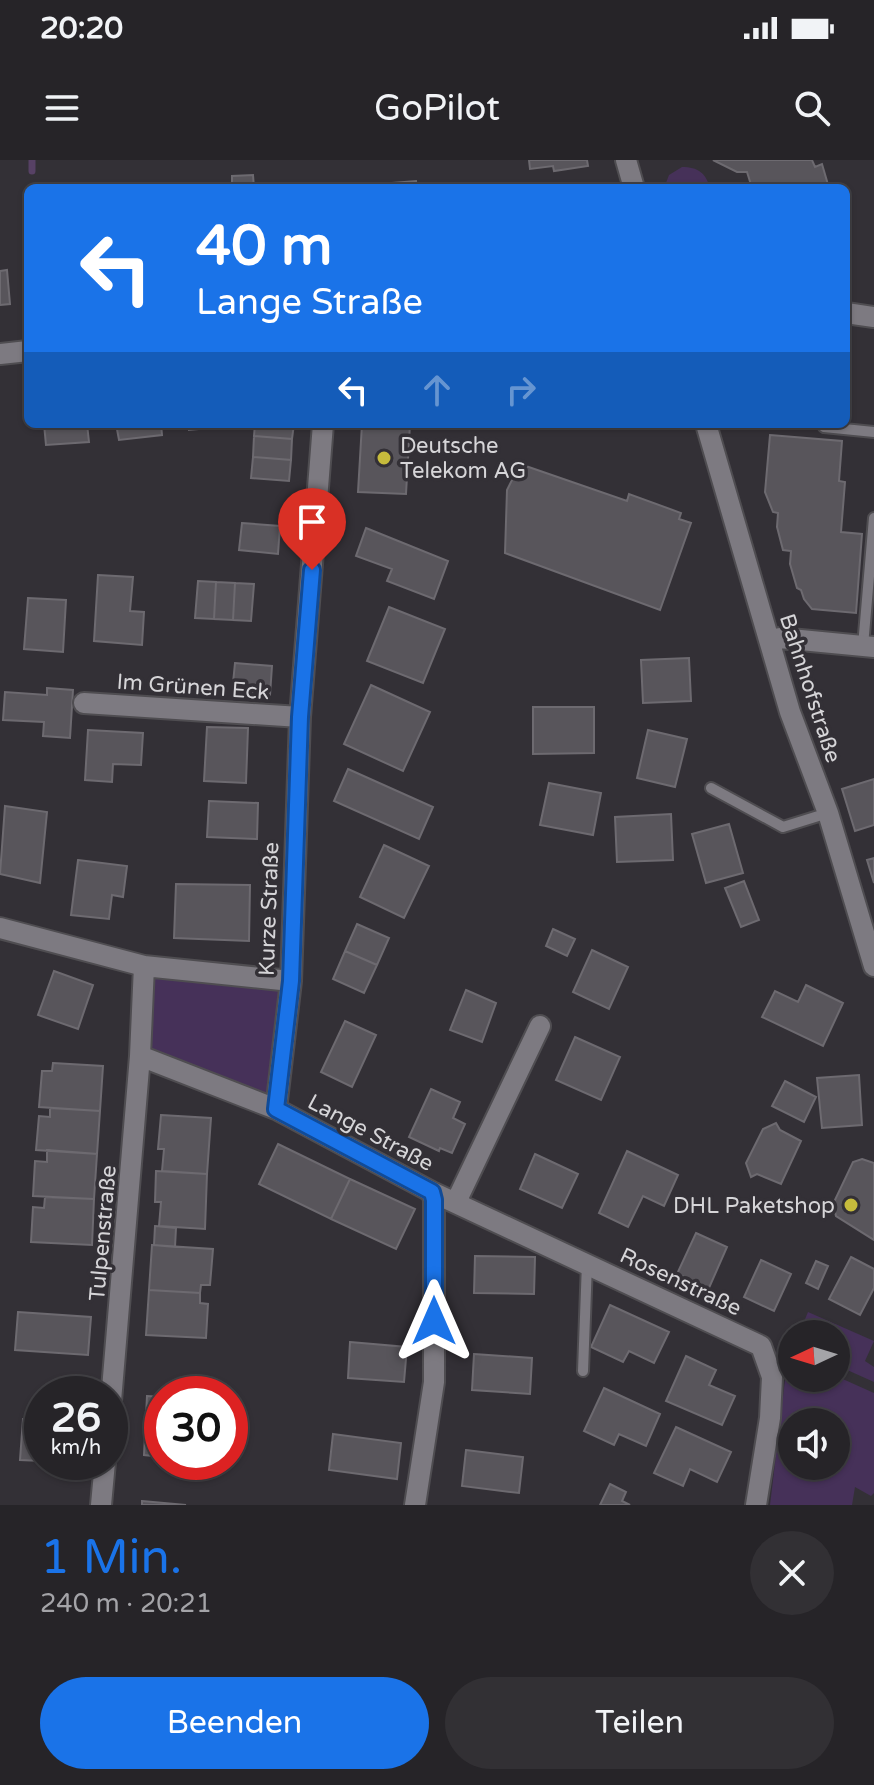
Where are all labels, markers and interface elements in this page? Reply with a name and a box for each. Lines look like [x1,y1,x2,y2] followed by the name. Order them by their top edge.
[40,10,123,47] text: 20:20
[40,86,84,130] icon: menu
[790,86,834,130] icon: search
[374,87,500,130] text: GoPilot
[196,213,332,280] text: 40 m
[64,216,168,320] icon: left
[196,281,423,324] text: Lange Straße
[331,368,375,412] icon: left
[415,368,459,412] icon: ahead
[499,368,543,412] icon: right
[400,433,526,484] place label: Deutsche Telekom AG
[375,449,393,467] marker: Deutsche Telekom AG
[278,488,346,570] pin
[290,500,334,544] icon: arrive
[774,611,846,766] street label: Bahnhofstraße
[116,669,270,705] street label: Im Grünen Eck
[254,842,284,976] street label: Kurze Straße
[303,1089,438,1177] street label: Lange Straße
[84,1164,122,1302] street label: Tulpenstraße
[673,1193,835,1219] place label: DHL Paketshop
[842,1196,860,1214] marker: DHL Paketshop
[616,1242,745,1321] street label: Rosenstraße
[392,1279,476,1363] position arrow
[778,1320,850,1392] north arrow
[778,1320,850,1480] map controls
[144,1376,248,1480] speed limit sign: 30
[51,1394,101,1442] text: 26
[778,1408,850,1480] button: sound
[51,1436,101,1460] text: km/h
[40,1529,182,1587] text: 1 Min.
[750,1531,834,1615] button: close
[40,1588,212,1619] text: 240 m · 20:21
[40,1677,429,1769] button: Beenden
[445,1677,834,1769] button: Teilen

